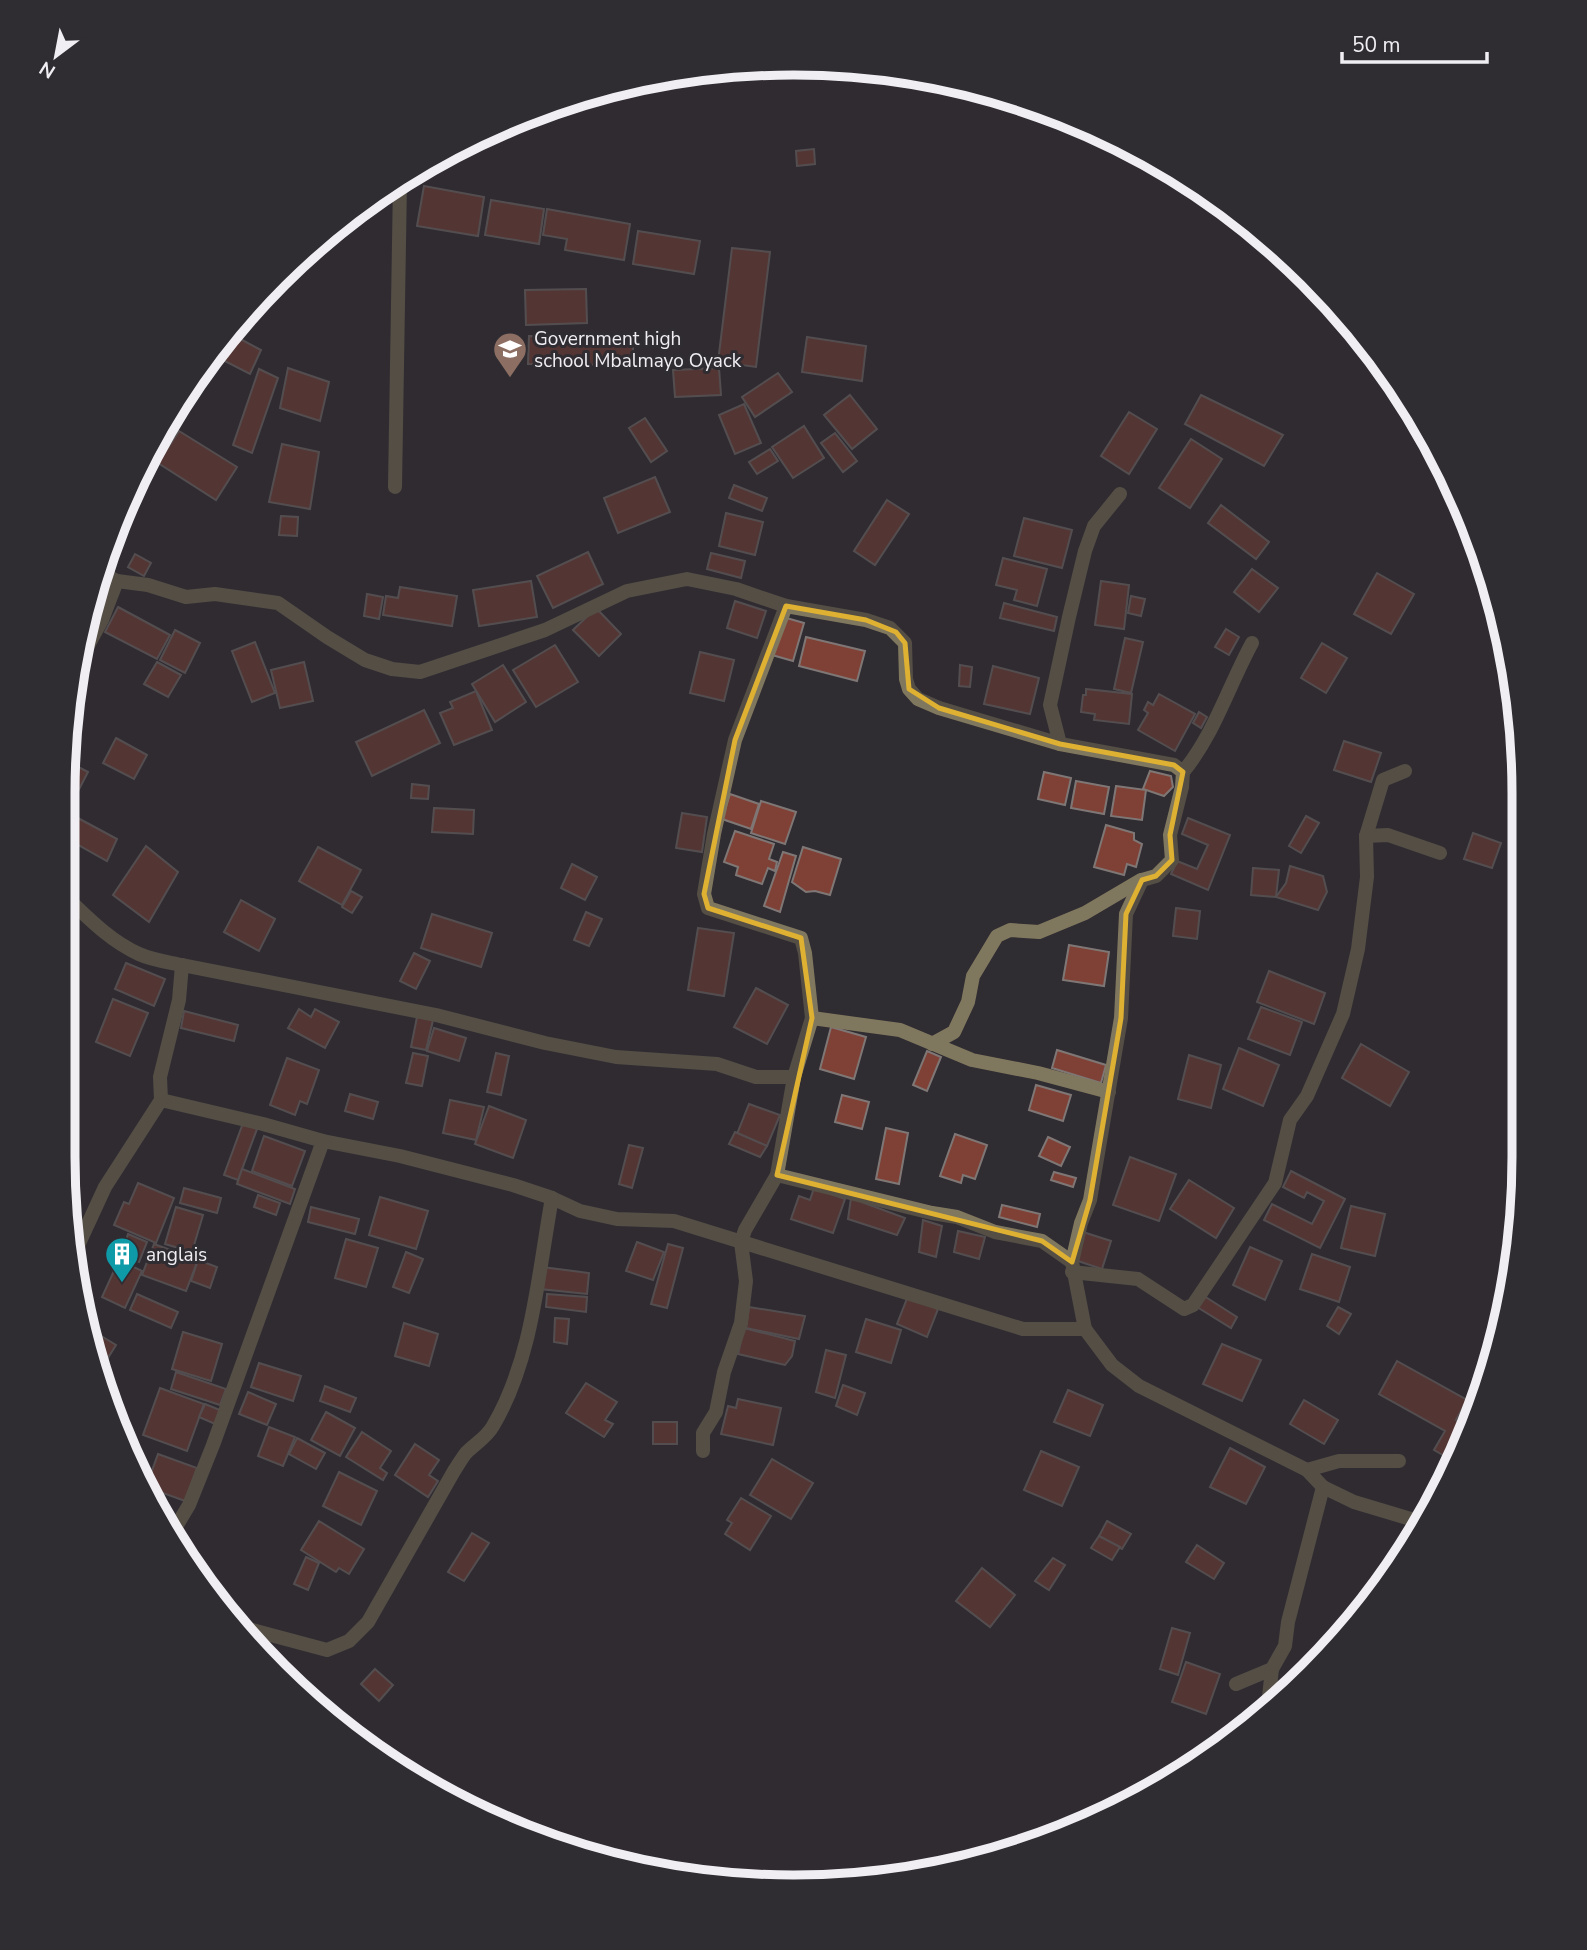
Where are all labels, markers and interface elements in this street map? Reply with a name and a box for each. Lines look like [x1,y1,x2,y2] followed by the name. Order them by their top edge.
[21,21,91,91] north arrow
[1342,21,1487,65] scale bar
[1352,31,1401,59] text: 50 m
[35,55,60,84] text: N
[534,326,742,374] place label: Government high school Mbalmayo Oyack
[491,330,529,379] school or university icon: Government high school Mbalmayo Oyack
[103,1235,141,1284] building icon: anglais
[146,1242,207,1268] place label: anglais

